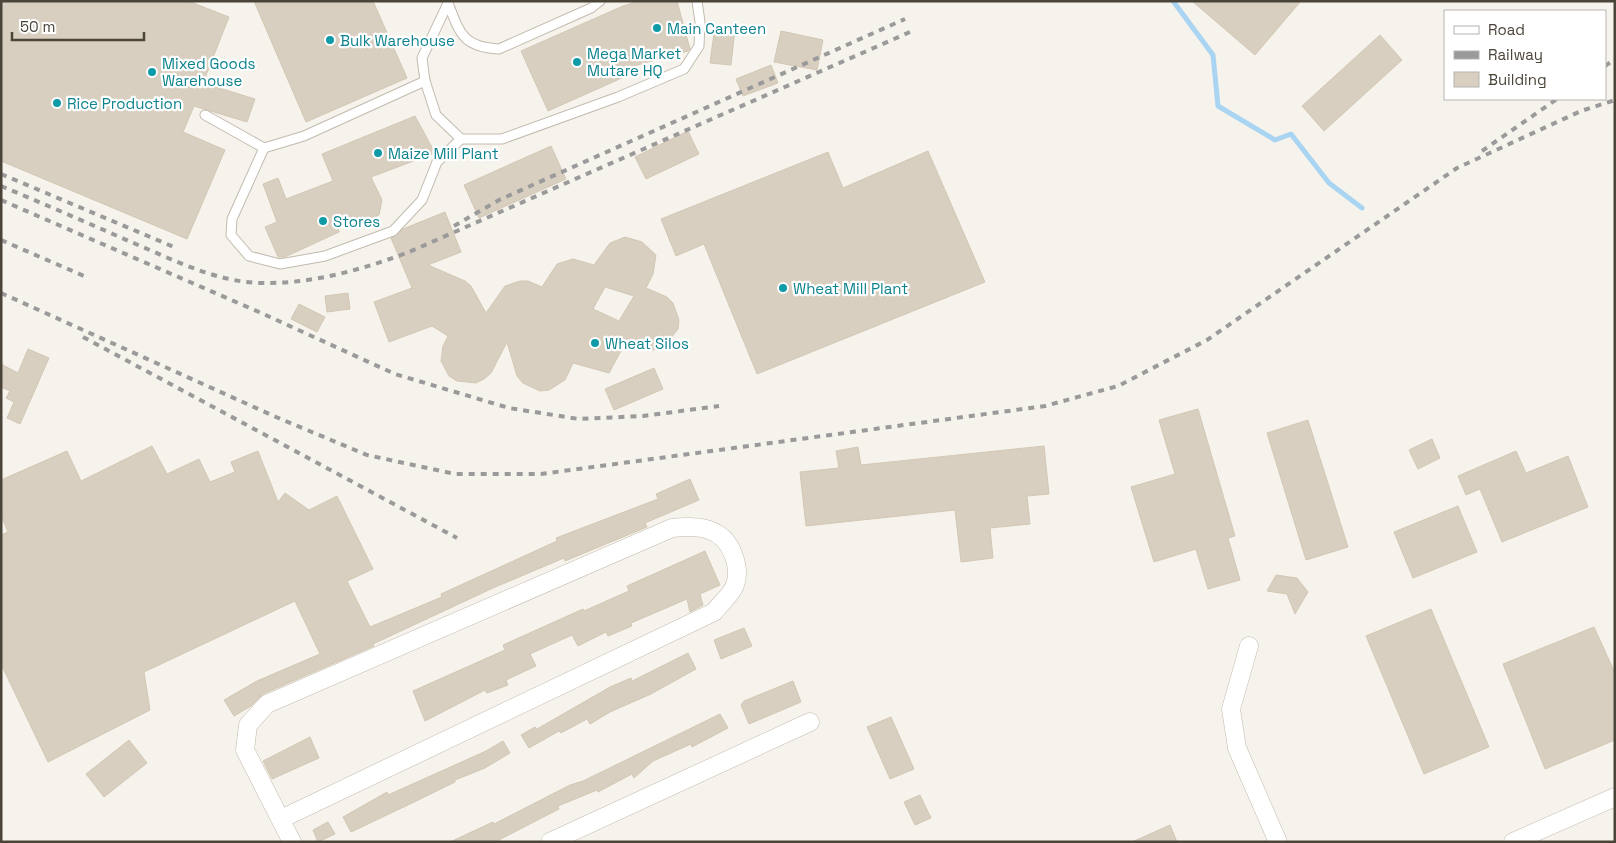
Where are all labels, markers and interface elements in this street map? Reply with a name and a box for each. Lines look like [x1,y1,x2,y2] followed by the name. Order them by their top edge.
[12,10,145,42] scale bar
[1444,10,1606,100] legend
[20,17,55,36] text: 50 m
[667,19,766,38] place label: Main Canteen
[1488,20,1525,39] text: Road
[651,22,663,34] marker: Main Canteen
[340,31,455,50] place label: Bulk Warehouse
[324,34,336,46] marker: Bulk Warehouse
[587,44,681,80] place label: Mega Market Mutare HQ
[1488,45,1543,64] text: Railway
[162,54,256,90] place label: Mixed Goods Warehouse
[571,56,583,68] marker: Mega Market Mutare HQ
[146,66,158,78] marker: Mixed Goods Warehouse
[1488,70,1547,89] text: Building
[67,94,182,113] place label: Rice Production
[51,97,63,109] marker: Rice Production
[388,144,499,163] place label: Maize Mill Plant
[372,147,384,159] marker: Maize Mill Plant
[333,212,380,231] place label: Stores
[317,215,329,227] marker: Stores
[793,279,908,298] place label: Wheat Mill Plant
[777,282,789,294] marker: Wheat Mill Plant
[605,334,689,353] place label: Wheat Silos
[589,337,601,349] marker: Wheat Silos

